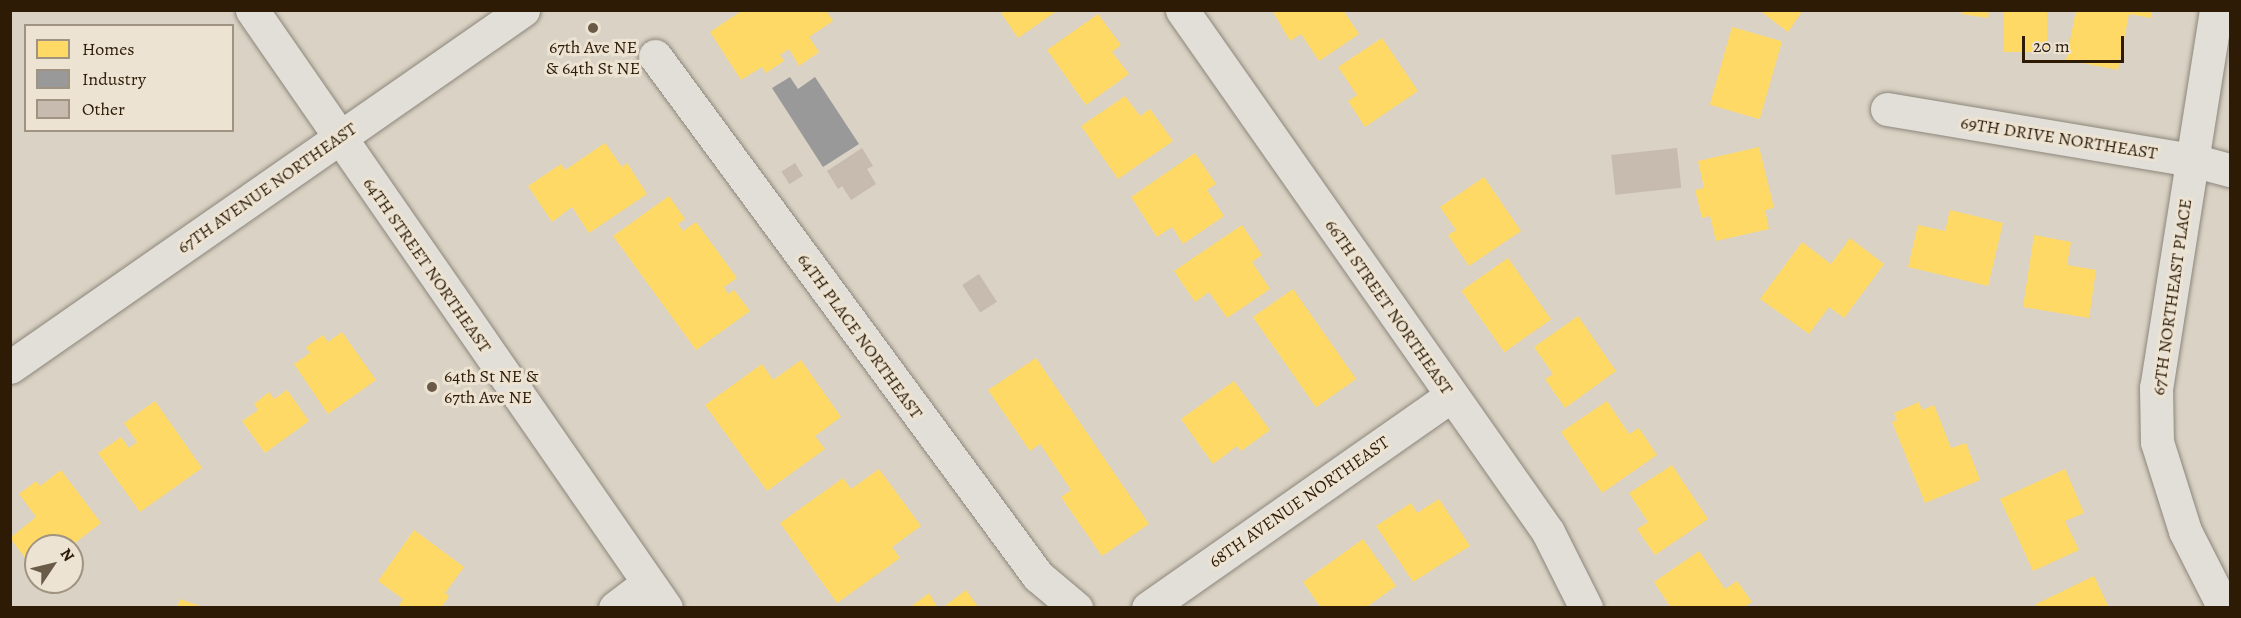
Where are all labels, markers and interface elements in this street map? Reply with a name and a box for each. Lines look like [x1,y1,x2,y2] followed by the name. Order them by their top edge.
[586,21,600,35] marker: 67th Ave NE & 64th St NE
[24,24,234,132] legend
[2025,24,2127,62] scale bar
[2033,34,2070,58] text: 20 m
[82,37,134,61] text: Homes
[546,37,640,80] place label: 67th Ave NE & 64th St NE
[82,67,146,91] text: Industry
[82,97,125,121] text: Other
[1959,112,2159,164] street label: 69TH DRIVE NORTHEAST
[173,118,361,258] street label: 67TH AVENUE NORTHEAST
[358,173,496,357] street label: 64TH STREET NORTHEAST
[2147,197,2197,397] street label: 67TH NORTHEAST PLACE
[1320,215,1458,399] street label: 66TH STREET NORTHEAST
[793,249,927,423] street label: 64TH PLACE NORTHEAST
[444,366,538,409] place label: 64th St NE & 67th Ave NE
[425,380,439,394] marker: 64th St NE & 67th Ave NE
[1205,431,1393,573] street label: 68TH AVENUE NORTHEAST
[24,534,84,594] north arrow
[55,544,79,566] text: N

